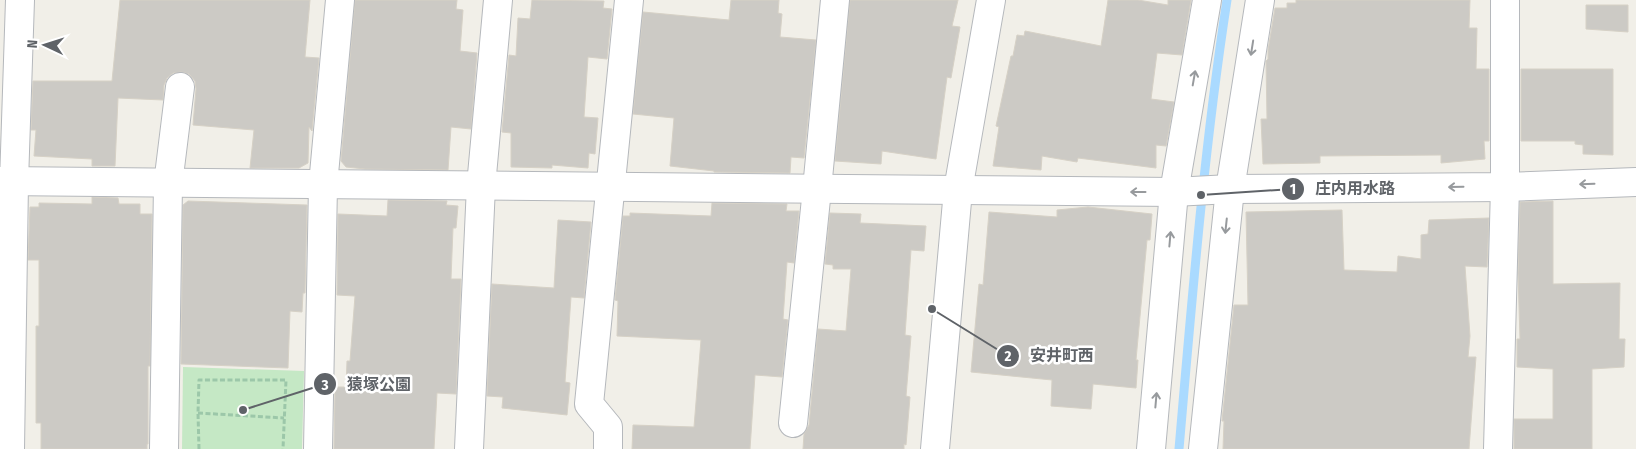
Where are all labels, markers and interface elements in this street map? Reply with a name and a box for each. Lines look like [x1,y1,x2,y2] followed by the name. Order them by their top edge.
[20,20,70,70] north arrow
[24,39,41,49] text: N
[1247,40,1257,56] one-way arrow
[1189,70,1199,86] one-way arrow
[1280,173,1405,204] callout: 庄内用水路
[1315,179,1395,198] text: 庄内用水路
[1580,179,1596,189] one-way arrow
[1290,180,1296,198] text: 1
[1448,182,1464,192] one-way arrow
[1130,187,1146,197] one-way arrow
[1221,218,1231,234] one-way arrow
[1165,231,1175,247] one-way arrow
[995,340,1104,371] callout: 安井町西
[1030,346,1094,365] text: 安井町西
[1004,347,1012,365] text: 2
[312,369,421,400] callout: 猿塚公園
[347,375,411,394] text: 猿塚公園
[320,376,329,394] text: 3
[1151,393,1160,409] one-way arrow

